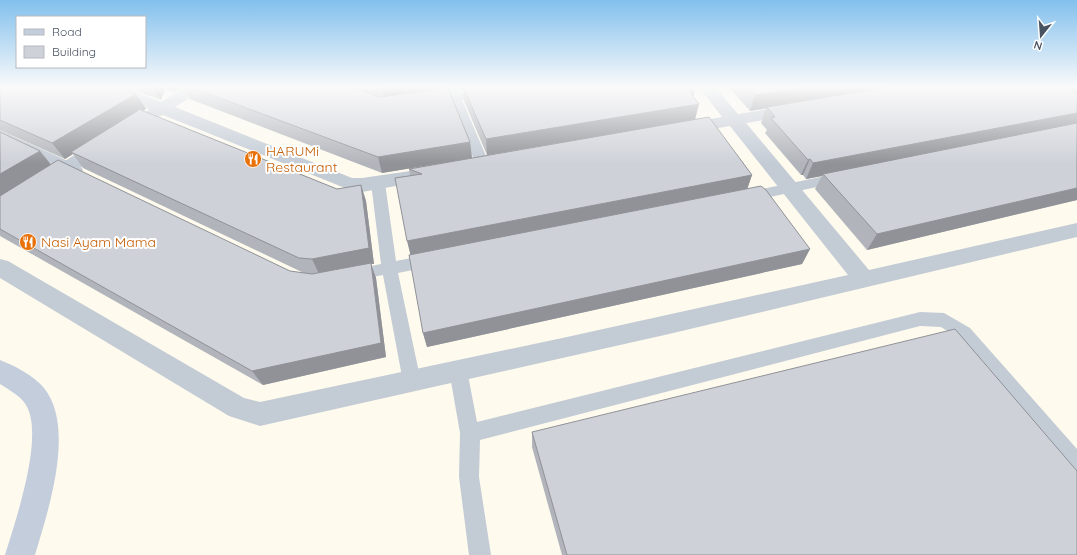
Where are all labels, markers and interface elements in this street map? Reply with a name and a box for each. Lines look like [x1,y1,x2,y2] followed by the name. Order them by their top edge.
[16,16,146,68] legend
[1021,16,1061,56] north arrow
[52,24,82,39] text: Road
[1032,38,1044,53] text: N
[52,44,96,59] text: Building
[266,142,338,176] place label: HARUMi Restaurant
[243,149,263,169] restaurant icon: HARUMi Restaurant
[18,232,38,252] restaurant icon: Nasi Ayam Mama
[41,233,156,251] place label: Nasi Ayam Mama

